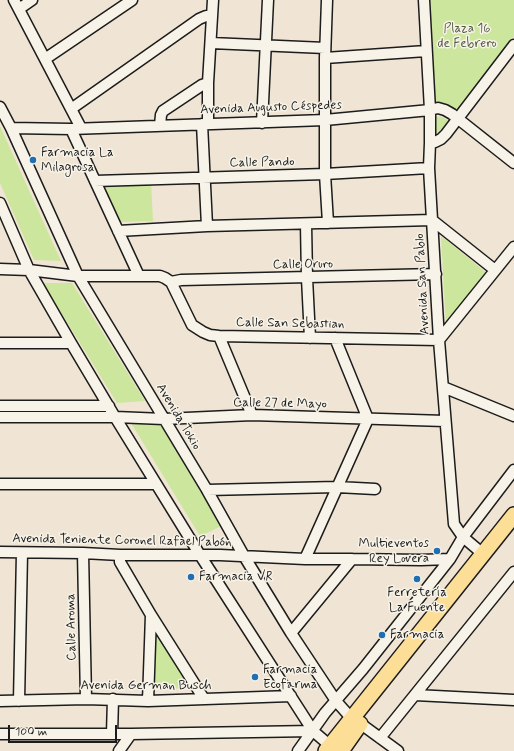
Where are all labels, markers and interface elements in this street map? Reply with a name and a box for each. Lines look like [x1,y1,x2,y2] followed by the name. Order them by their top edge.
[437,21,497,52] park label: Plaza 16 de Febrero
[200,98,342,118] street label: Avenida Augusto Céspedes
[41,145,114,176] place label: Farmacia La Milagrosa
[28,155,38,165] marker: Farmacia La Milagrosa
[229,155,295,171] street label: Calle Pando
[413,233,433,335] street label: Avenida San Pablo
[273,257,333,273] street label: Calle Oruro
[236,315,344,333] street label: Calle San Sebastian
[152,381,204,453] street label: Avenida Tokio
[233,395,327,413] street label: Calle 27 de Mayo
[12,531,232,551] street label: Avenida Teniente Coronel Rafael Pabón
[358,536,429,567] place label: Multieventos Rey Lovera
[432,546,442,556] marker: Multieventos Rey Lovera
[199,569,273,585] place label: Farmacia VR
[186,572,196,582] marker: Farmacia VR
[412,574,422,584] marker: Ferretería La Fuente
[387,585,447,616] place label: Ferretería La Fuente
[64,593,80,661] street label: Calle Aroma
[390,627,444,643] place label: Farmacia
[377,630,387,640] marker: Farmacia
[263,662,317,693] place label: Farmacia Ecofarma
[250,672,260,682] marker: Farmacia Ecofarma
[81,678,211,694] street label: Avenida German Busch
[10,717,119,743] scale bar
[15,724,47,740] text: 100 m

